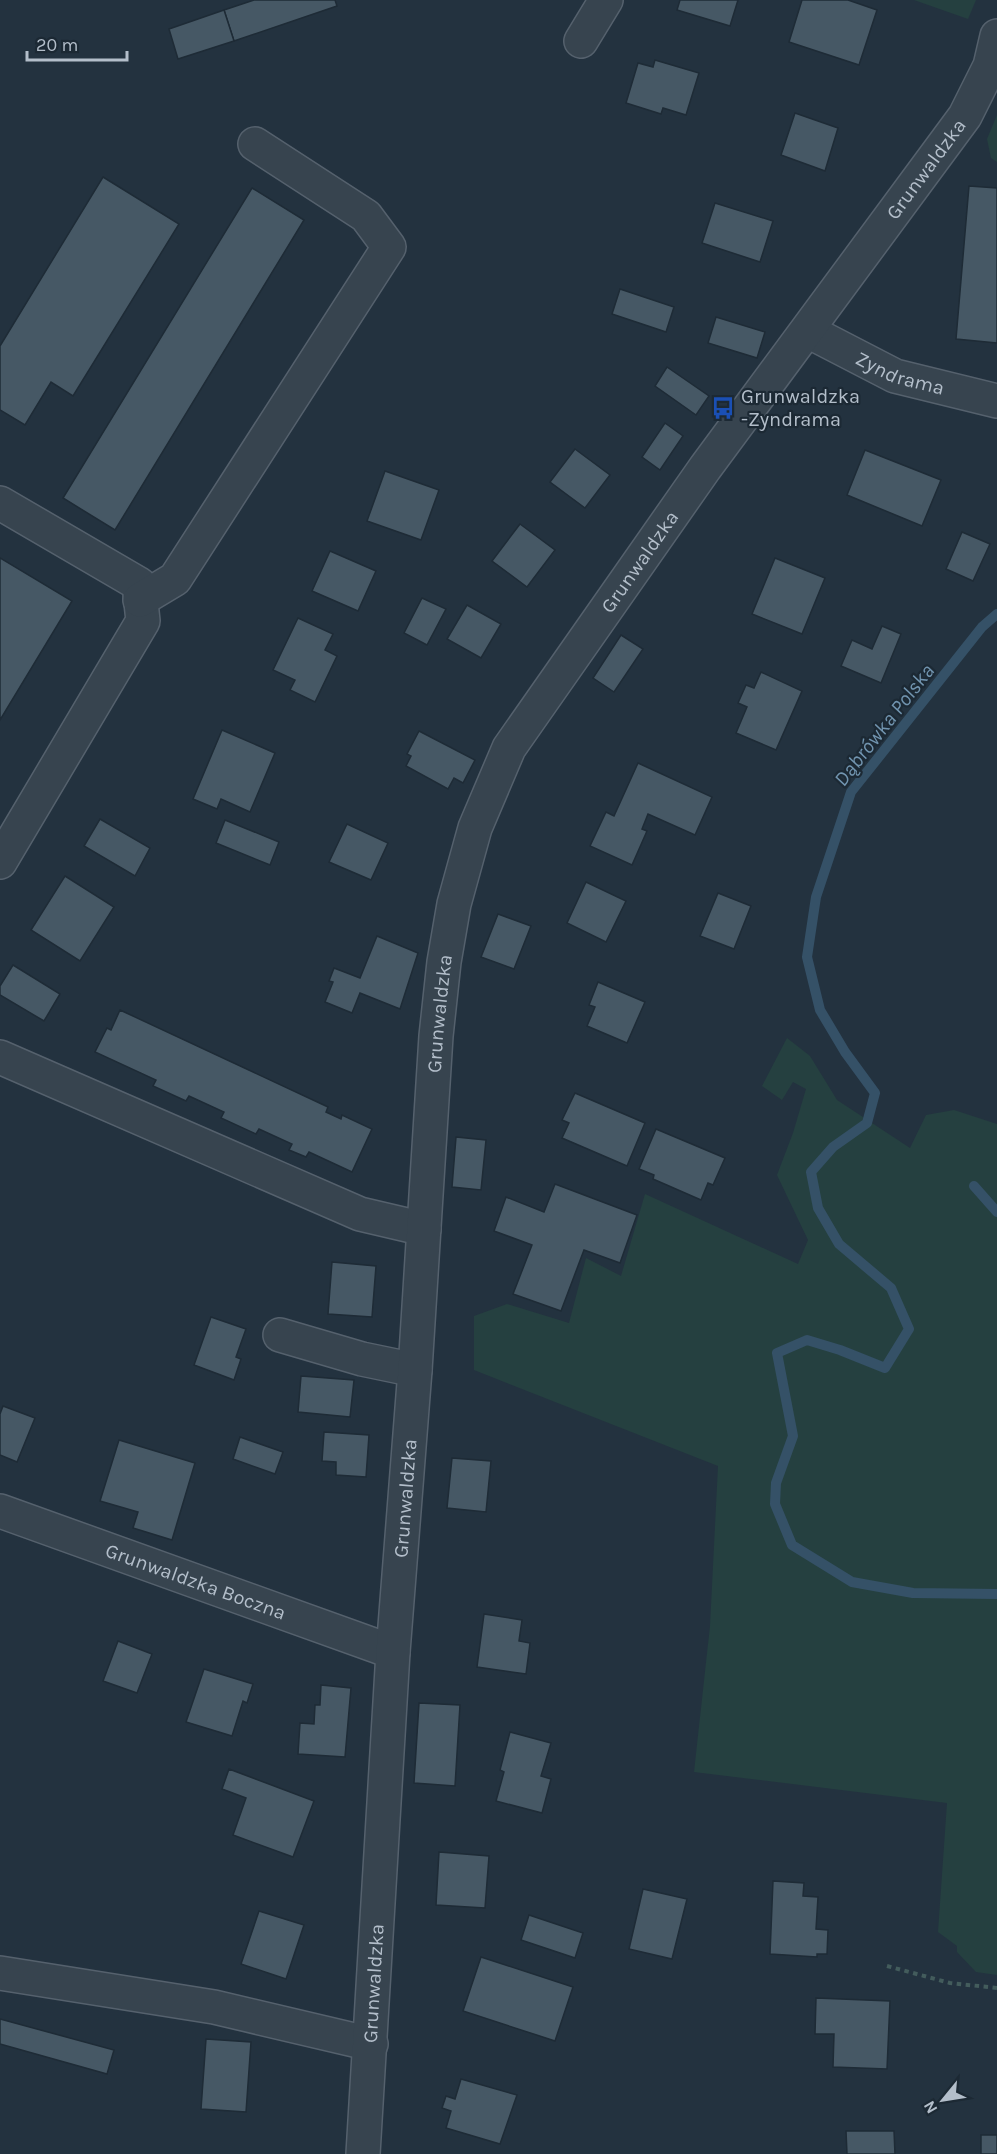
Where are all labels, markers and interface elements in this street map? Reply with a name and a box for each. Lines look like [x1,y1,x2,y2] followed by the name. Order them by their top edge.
[27,24,128,62] scale bar
[36,34,78,56] text: 20 m
[881,114,970,224] street label: Grunwaldzka
[852,346,947,399] street label: Zyndrama
[741,385,860,431] place label: Grunwaldzka -Zyndrama
[710,395,736,421] bus stop icon: Grunwaldzka -Zyndrama
[596,506,683,617] street label: Grunwaldzka
[829,659,939,791] water label: Dąbrówka Polska
[422,952,457,1074] street label: Grunwaldzka
[389,1438,421,1559] street label: Grunwaldzka
[102,1538,289,1624] street label: Grunwaldzka Boczna
[358,1923,388,2043] street label: Grunwaldzka
[913,2070,973,2130] north arrow
[919,2098,942,2117] text: N

